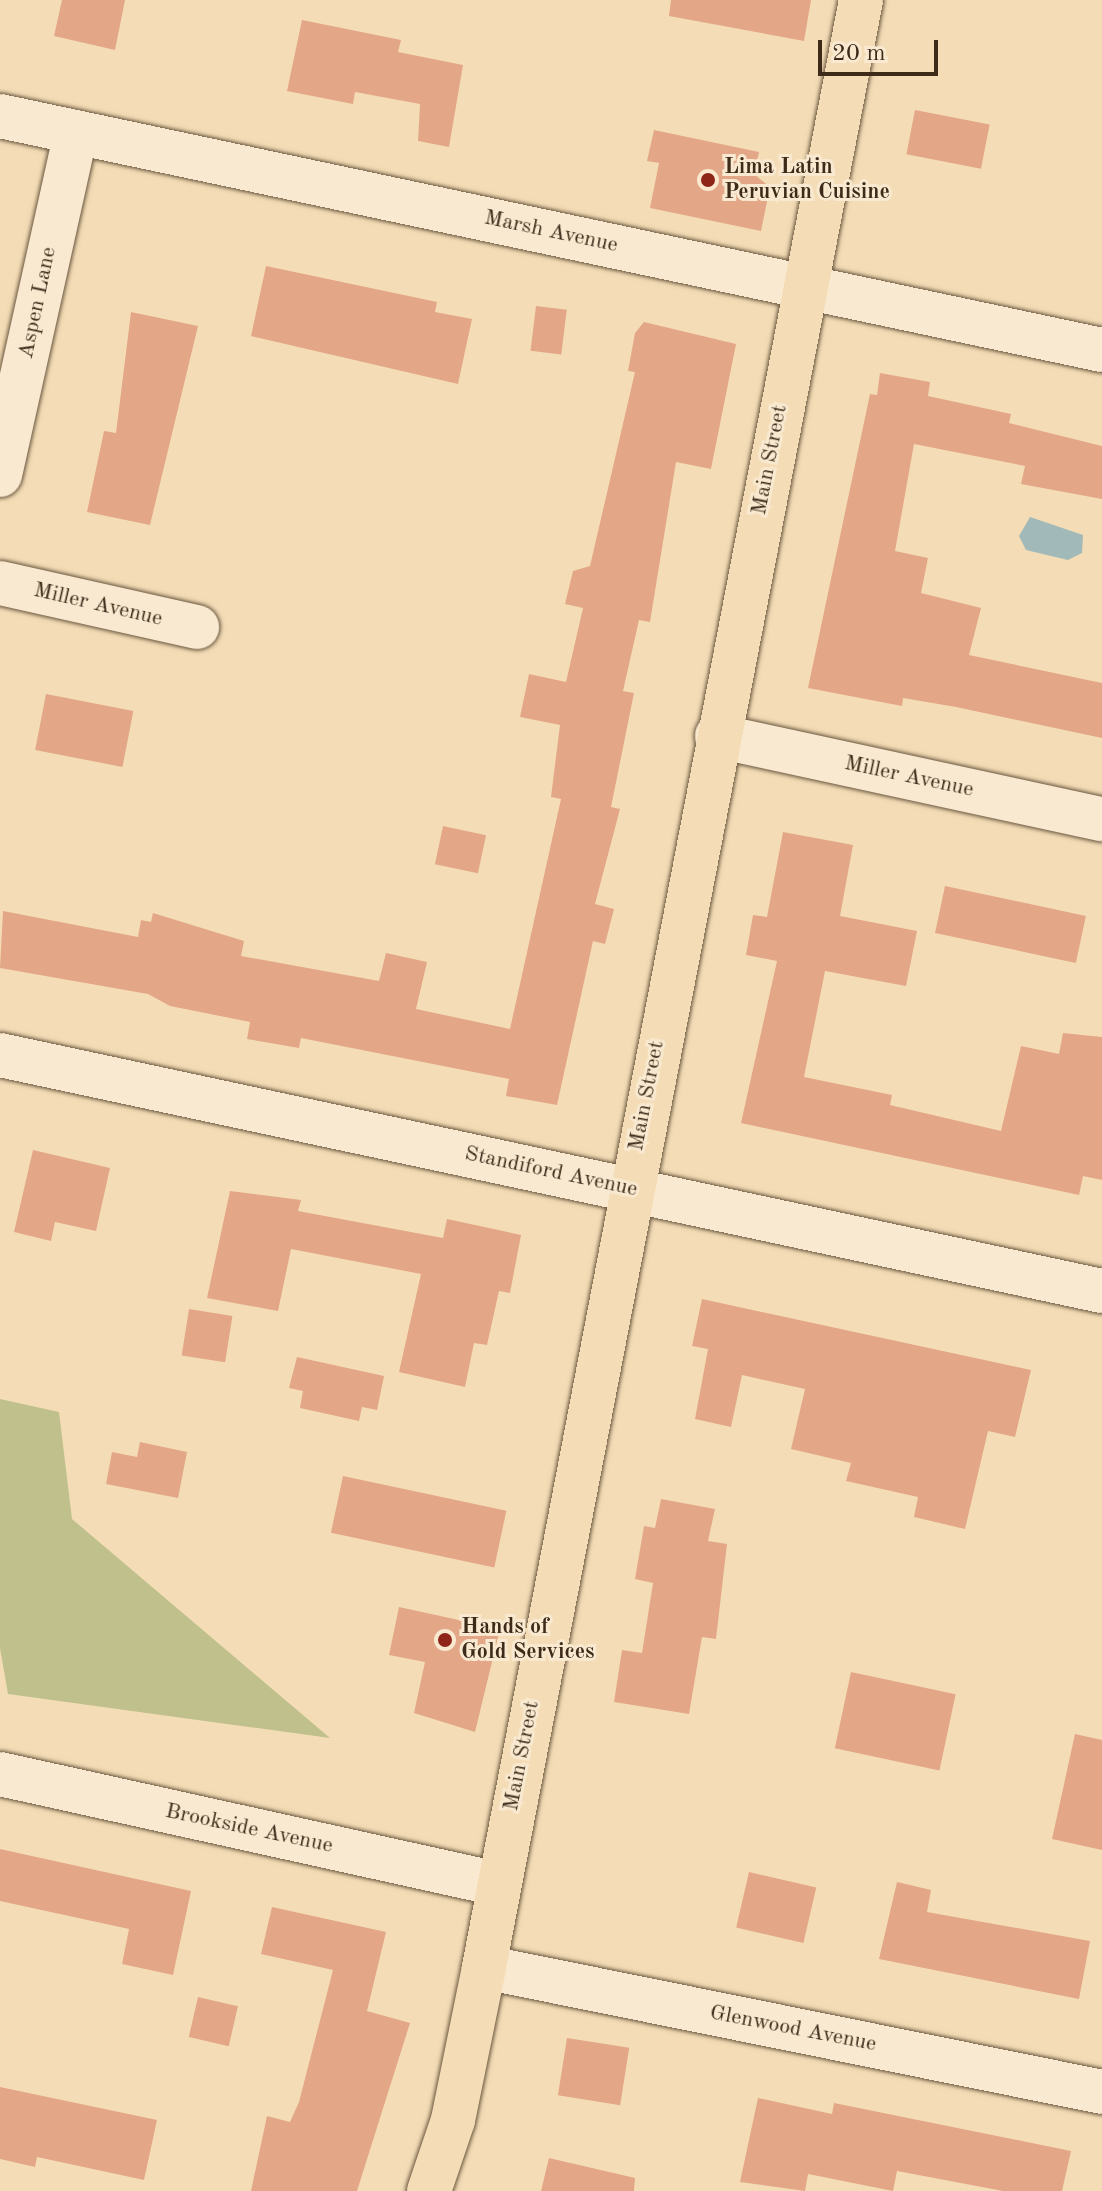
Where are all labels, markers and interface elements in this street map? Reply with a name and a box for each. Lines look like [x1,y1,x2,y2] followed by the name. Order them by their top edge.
[822,24,942,74] scale bar
[832,42,886,66] text: 20 m
[724,154,890,206] place label: Lima Latin Peruvian Cuisine
[699,171,717,189] marker: Lima Latin Peruvian Cuisine
[482,205,620,259] street label: Marsh Avenue
[13,245,63,361] street label: Aspen Lane
[746,403,794,517] street label: Main Street
[31,577,165,633] street label: Miller Avenue
[842,750,976,804] street label: Miller Avenue
[623,1039,671,1153] street label: Main Street
[462,1141,640,1203] street label: Standiford Avenue
[461,1614,595,1666] place label: Hands of Gold Services
[436,1631,454,1649] marker: Hands of Gold Services
[498,1699,546,1813] street label: Main Street
[163,1798,335,1860] street label: Brookside Avenue
[707,2000,879,2058] street label: Glenwood Avenue

